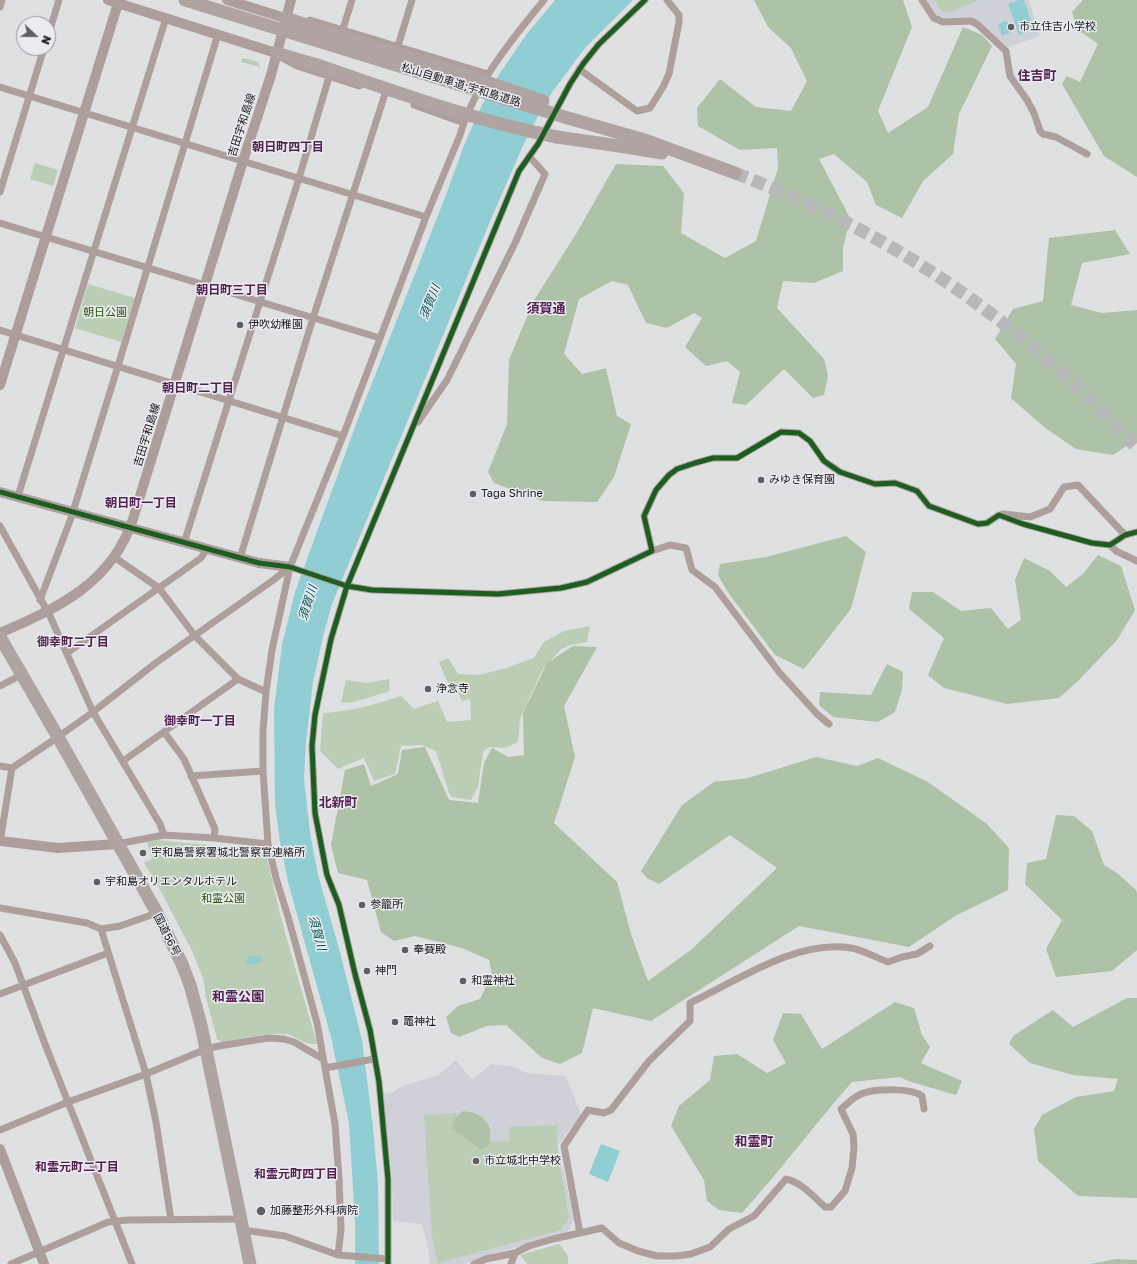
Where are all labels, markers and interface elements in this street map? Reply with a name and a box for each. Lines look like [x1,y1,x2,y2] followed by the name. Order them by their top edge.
[16,16,56,56] north arrow
[1019,20,1096,34] place label: 市立住吉小学校
[1006,22,1016,32] marker: 市立住吉小学校
[39,34,54,47] text: N
[400,61,522,109] street label: 松山自動車道;宇和島道路
[1018,68,1056,84] district label: 住吉町
[226,92,258,158] street label: 吉田宇和島線
[252,140,324,154] district label: 朝日町四丁目
[196,283,268,297] district label: 朝日町三丁目
[417,283,443,321] water label: 須賀川
[527,301,565,317] district label: 須賀通
[83,306,127,320] park label: 朝日公園
[248,318,303,332] place label: 伊吹幼稚園
[235,320,245,330] marker: 伊吹幼稚園
[162,381,234,395] district label: 朝日町二丁目
[131,402,163,468] street label: 吉田宇和島線
[769,473,835,487] place label: みゆき保育園
[756,475,766,485] marker: みゆき保育園
[481,487,543,501] place label: Taga Shrine
[468,489,478,499] marker: Taga Shrine
[105,496,177,510] district label: 朝日町一丁目
[296,584,320,622] water label: 須賀川
[37,635,109,649] district label: 御幸町二丁目
[436,682,469,696] place label: 浄念寺
[423,684,433,694] marker: 浄念寺
[164,714,236,728] district label: 御幸町一丁目
[319,795,357,811] district label: 北新町
[151,846,305,860] place label: 宇和島警察署城北警察官連絡所
[138,848,148,858] marker: 宇和島警察署城北警察官連絡所
[105,875,237,889] place label: 宇和島オリエンタルホテル
[92,877,102,887] marker: 宇和島オリエンタルホテル
[201,892,245,906] park label: 和霊公園
[370,898,403,912] place label: 参籠所
[357,900,367,910] marker: 参籠所
[151,911,183,959] street label: 国道56号
[305,914,329,952] water label: 須賀川
[413,943,446,957] place label: 奉賽殿
[400,945,410,955] marker: 奉賽殿
[375,964,397,978] place label: 神門
[362,966,372,976] marker: 神門
[471,974,515,988] place label: 和霊神社
[458,976,468,986] marker: 和霊神社
[212,989,264,1005] district label: 和霊公園
[403,1015,436,1029] place label: 竈神社
[390,1017,400,1027] marker: 竈神社
[735,1134,773,1150] district label: 和霊町
[484,1154,561,1168] place label: 市立城北中学校
[471,1156,481,1166] marker: 市立城北中学校
[35,1160,119,1174] district label: 和霊元町二丁目
[254,1167,338,1181] district label: 和霊元町四丁目
[270,1204,358,1218] place label: 加藤整形外科病院
[255,1205,267,1217] marker: 加藤整形外科病院

